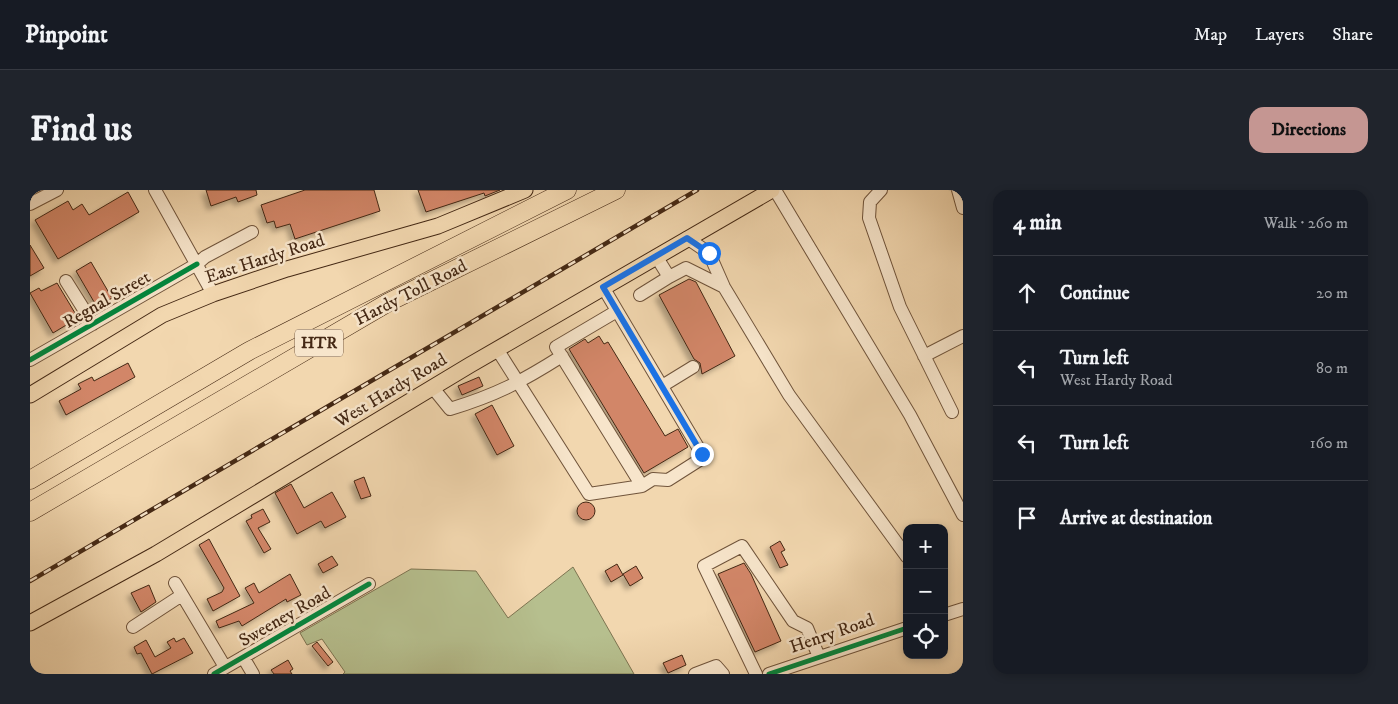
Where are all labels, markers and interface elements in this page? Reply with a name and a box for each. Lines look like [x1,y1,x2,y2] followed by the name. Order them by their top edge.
[25,20,108,50] text: Pinpoint
[1194,24,1227,46] text: Map
[1255,24,1304,46] text: Layers
[1332,24,1373,46] text: Share
[1249,107,1368,153] button: Directions
[30,108,132,152] text: Find us
[1013,210,1062,236] text: 4 min
[1264,213,1348,233] text: Walk · 260 m
[203,229,327,289] street label: East Hardy Road
[698,242,721,265] route start
[351,255,471,331] street label: Hardy Toll Road
[59,266,155,334] street label: Regnal Street
[1013,279,1041,307] icon: ahead
[1060,282,1130,305] text: Continue
[1316,283,1348,303] text: 20 m
[295,330,343,357] road number: HTR
[1060,347,1129,370] text: Turn left
[330,349,451,434] street label: West Hardy Road
[1013,354,1041,382] icon: left
[1316,358,1348,378] text: 80 m
[1060,370,1173,390] text: West Hardy Road
[1013,429,1041,457] icon: left
[1060,432,1129,455] text: Turn left
[1310,433,1348,453] text: 160 m
[691,443,714,466] route end
[1013,504,1041,532] icon: arrive
[1060,507,1212,530] text: Arrive at destination
[903,524,948,659] map controls
[903,524,948,569] button: +
[903,569,948,614] button: −
[235,582,335,652] street label: Sweeney Road
[787,609,877,659] street label: Henry Road
[903,614,948,659] button: locate

